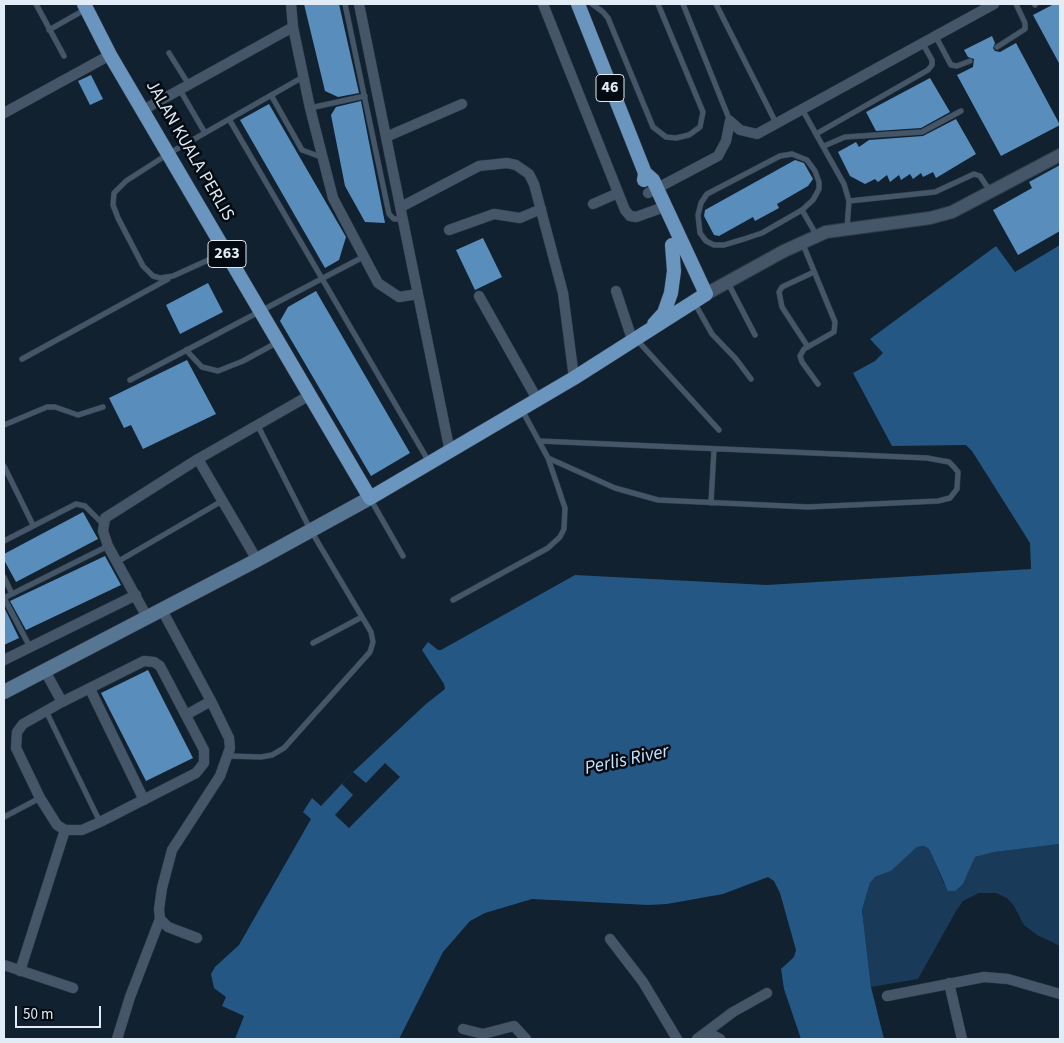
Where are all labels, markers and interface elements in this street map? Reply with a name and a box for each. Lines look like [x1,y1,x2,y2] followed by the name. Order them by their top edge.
[596,75,624,102] road number: 46
[140,77,238,225] street label: JALAN KUALA PERLIS
[208,240,246,268] road number: 263
[583,741,671,781] water label: Perlis River
[18,996,104,1028] scale bar
[23,1004,53,1025] text: 50 m

